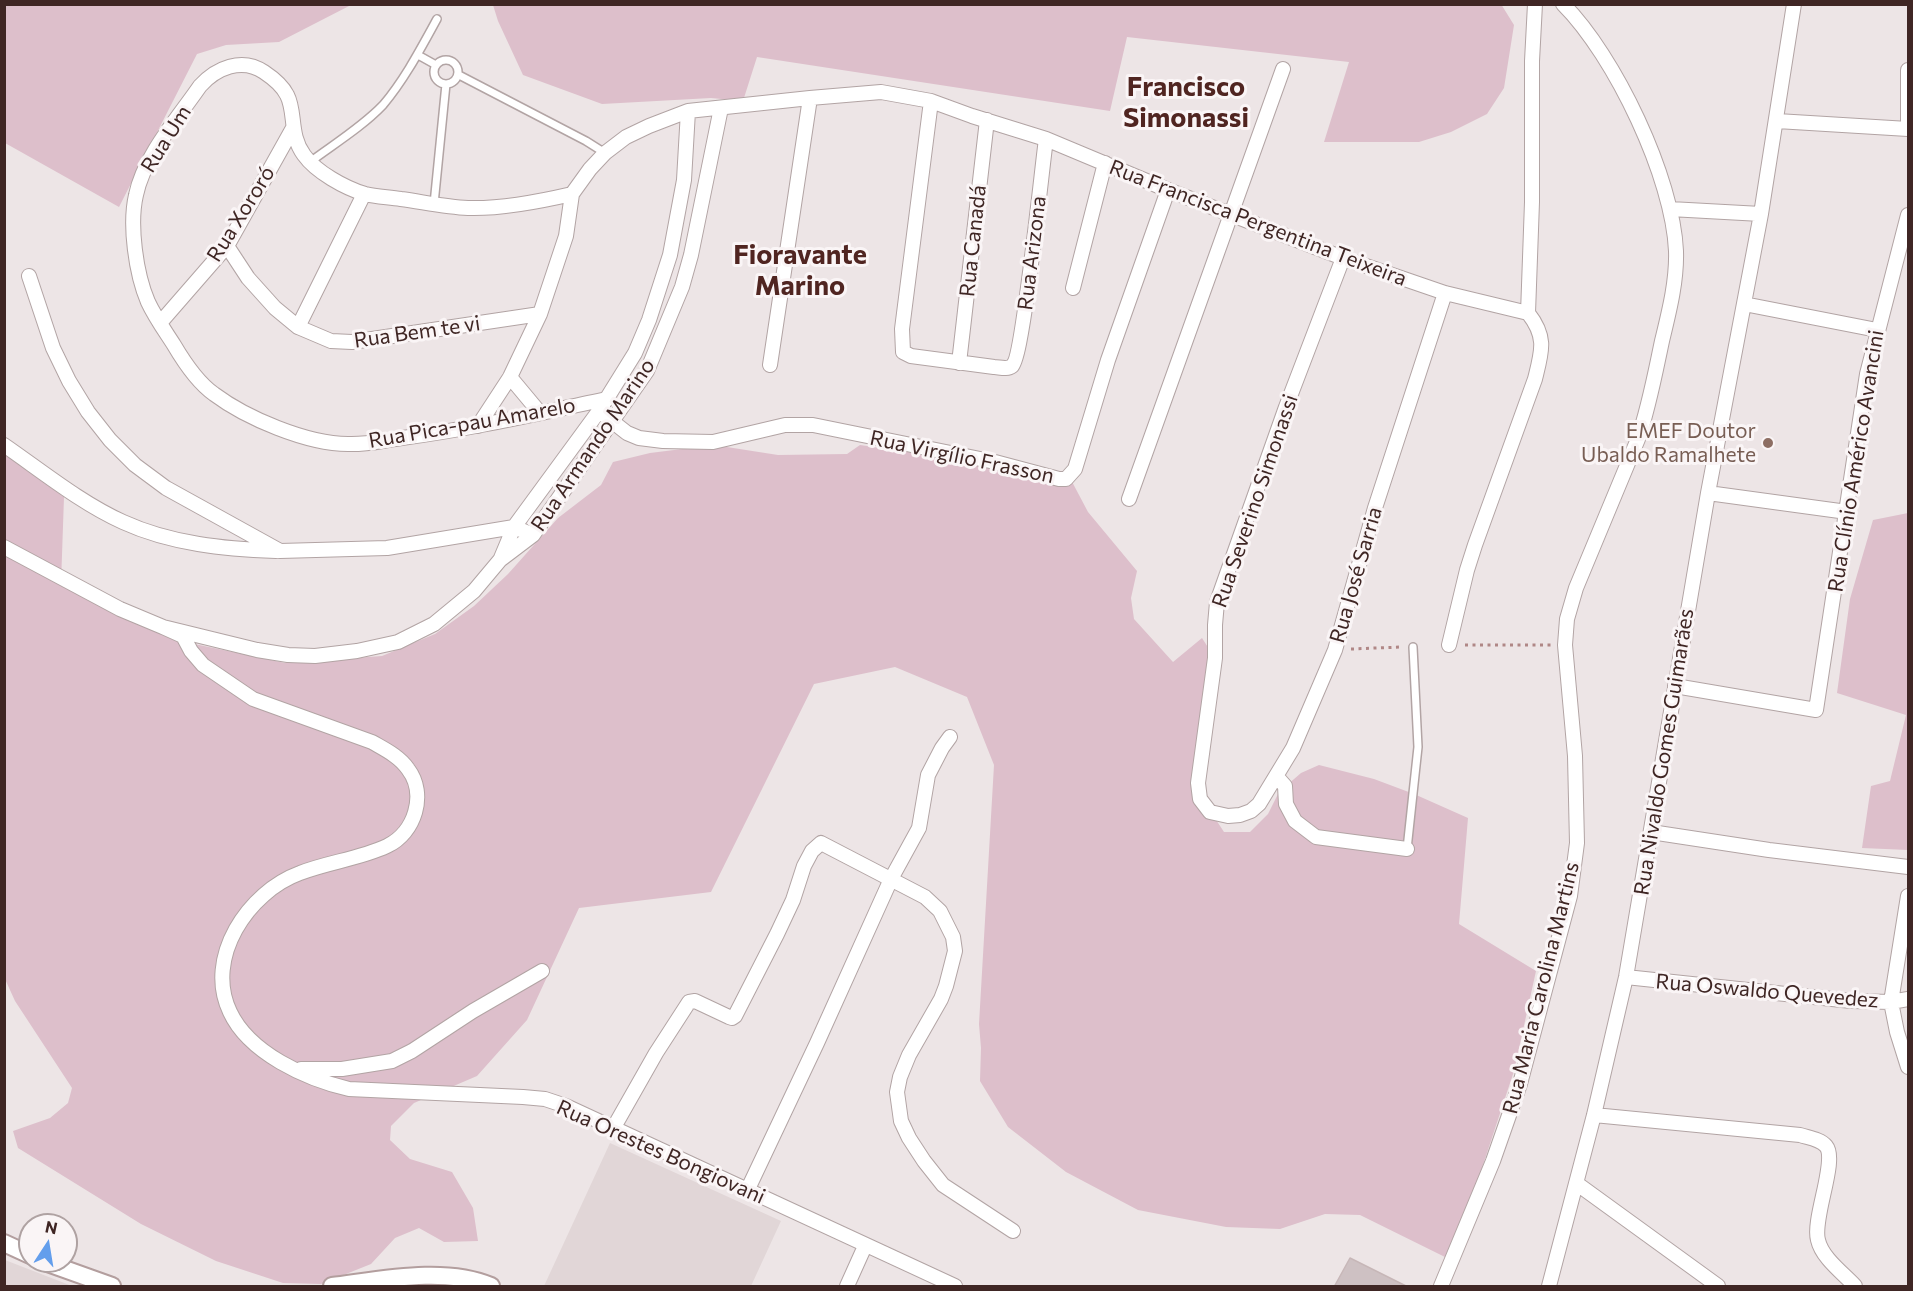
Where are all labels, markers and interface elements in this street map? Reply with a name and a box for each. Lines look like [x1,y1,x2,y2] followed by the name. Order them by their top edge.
[1123,71,1249,134] district label: Francisco Simonassi
[136,101,196,177] street label: Rua Um
[1106,155,1410,291] street label: Rua Francisca Pergentina Teixeira
[202,162,280,266] street label: Rua Xororó
[955,184,991,298] street label: Rua Canadá
[1012,194,1052,312] street label: Rua Arizona
[733,239,867,302] district label: Fioravante Marino
[352,311,482,353] street label: Rua Bem te vi
[1823,328,1889,594] street label: Rua Clínio Américo Avancini
[526,354,660,536] street label: Rua Armando Marino
[1207,391,1303,611] street label: Rua Severino Simonassi
[367,392,577,454] street label: Rua Pica-pau Amarelo
[1581,418,1756,468] place label: EMEF Doutor Ubaldo Ramalhete
[868,425,1056,489] street label: Rua Virgílio Frasson
[1761,436,1775,450] marker: EMEF Doutor Ubaldo Ramalhete
[1325,504,1387,646] street label: Rua José Sarria
[1629,607,1699,897] street label: Rua Nivaldo Gomes Guimarães
[1497,859,1585,1117] street label: Rua Maria Carolina Martins
[1655,969,1879,1013] street label: Rua Oswaldo Quevedez
[553,1095,769,1209] street label: Rua Orestes Bongiovani
[18,1213,78,1273] north arrow
[44,1216,59,1237] text: N

